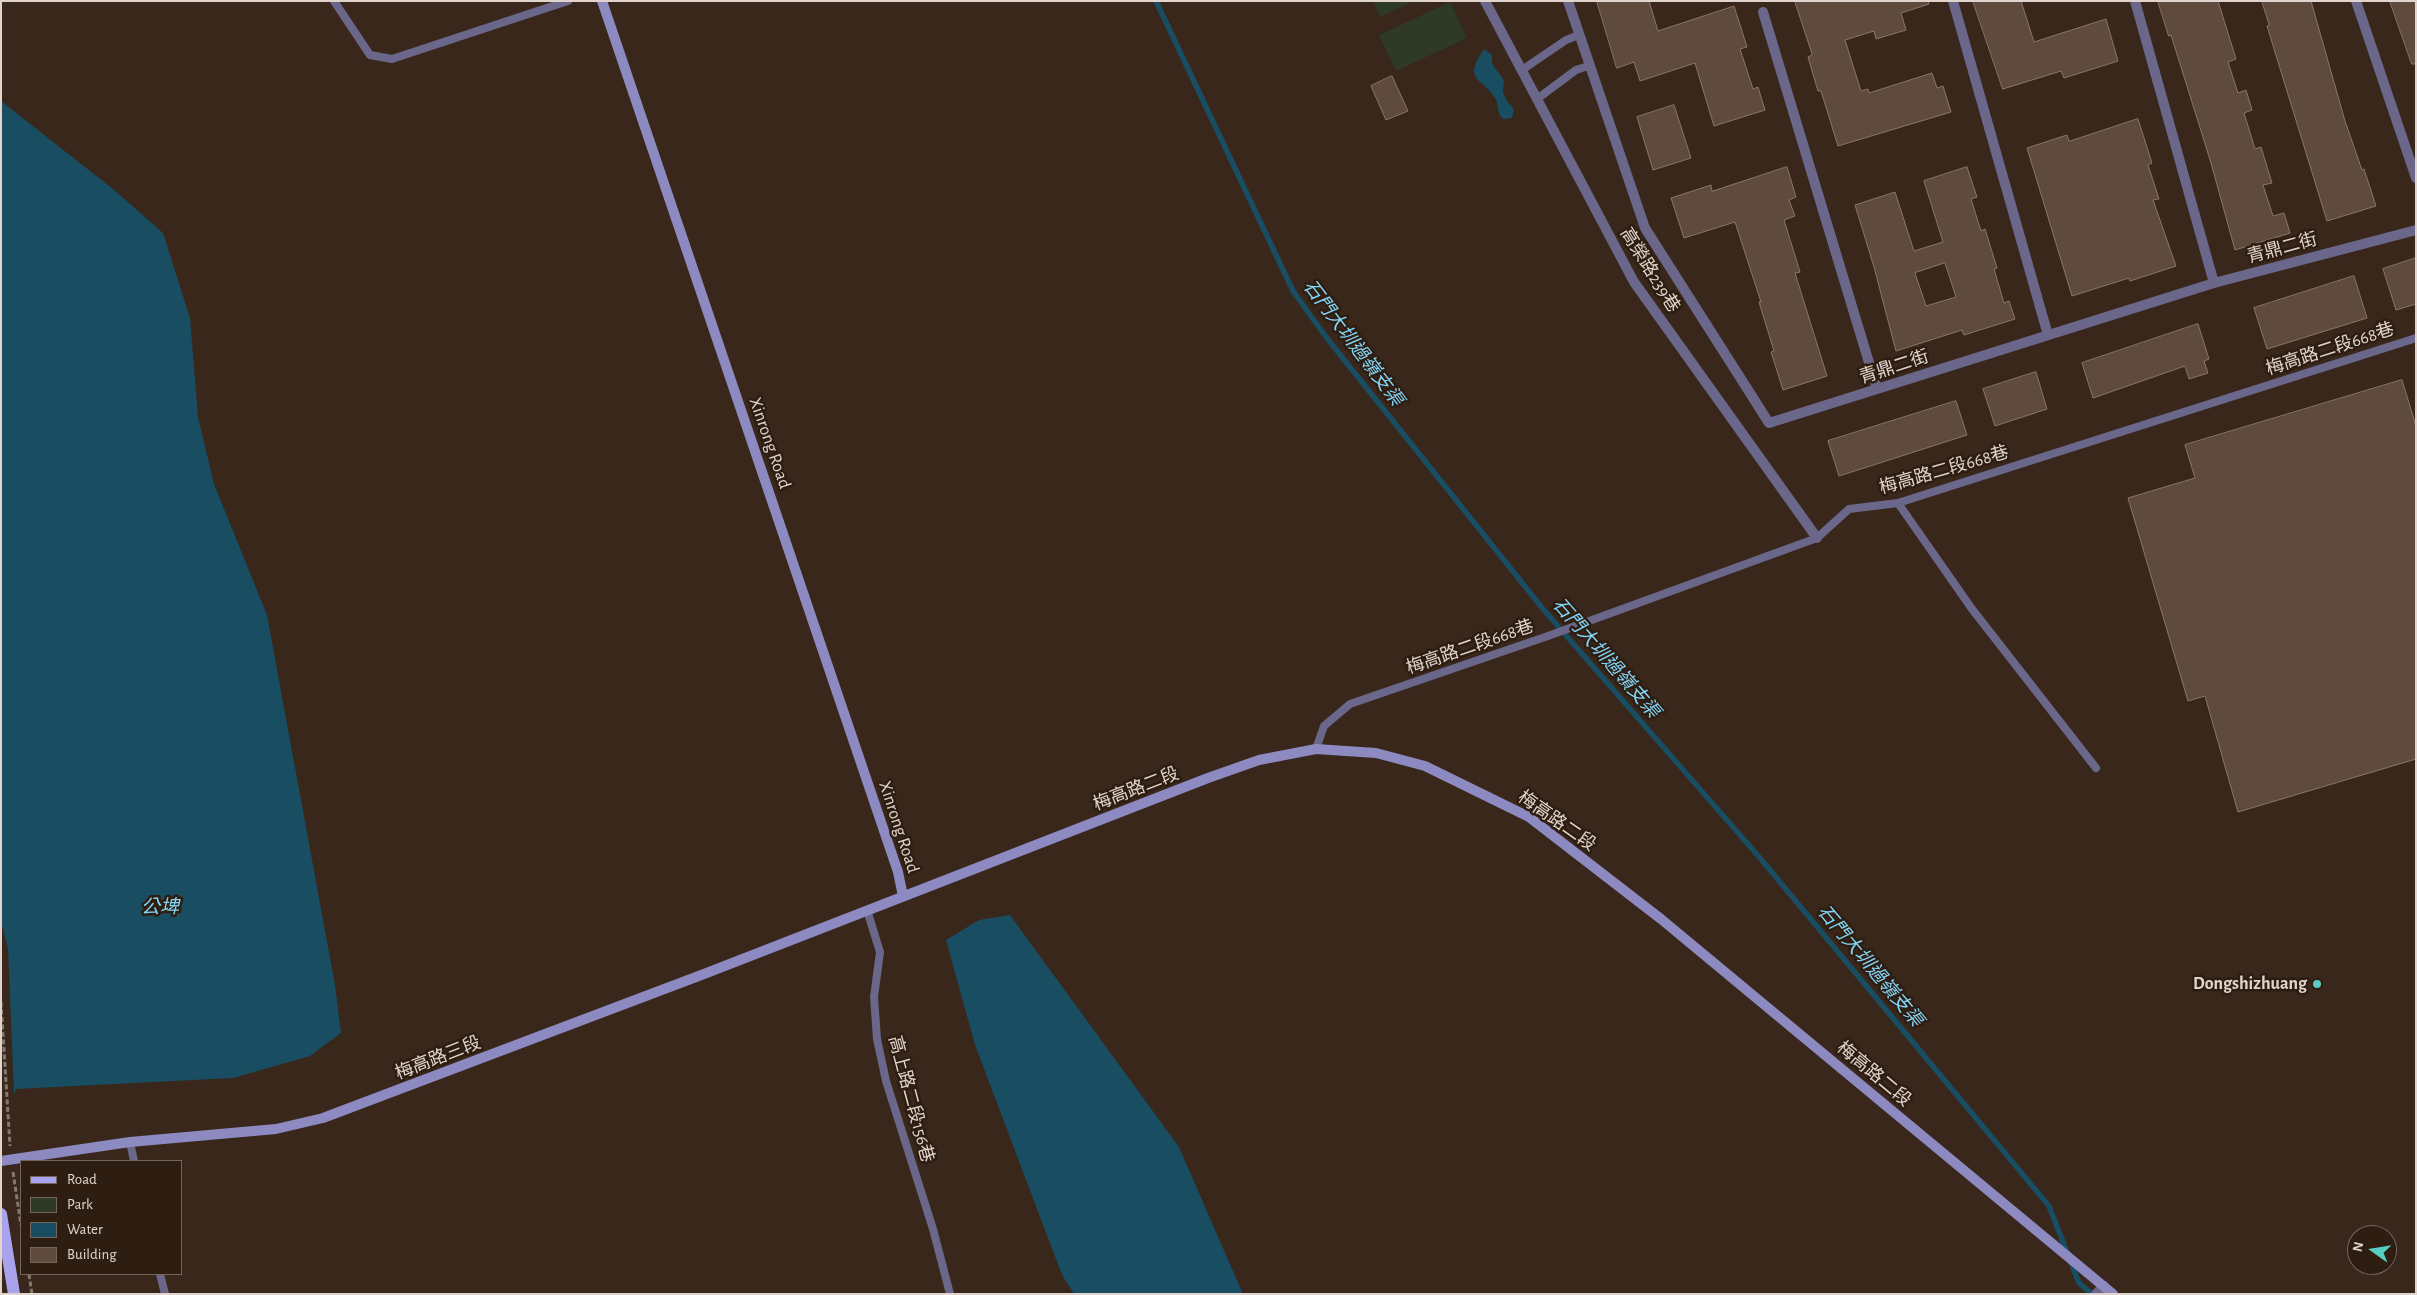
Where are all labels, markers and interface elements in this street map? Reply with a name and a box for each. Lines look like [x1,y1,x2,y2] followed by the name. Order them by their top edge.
[1615,224,1685,316] street label: 高榮路239巷
[2244,228,2320,268] street label: 青鼎二街
[1298,275,1408,411] water label: 石門大圳過嶺支渠
[2263,318,2397,380] street label: 梅高路二段668巷
[1856,346,1932,388] street label: 青鼎二街
[744,394,796,492] street label: Xinrong Road
[1877,441,2011,499] street label: 梅高路二段668巷
[1548,593,1664,723] water label: 石門大圳過嶺支渠
[1403,615,1537,679] street label: 梅高路二段668巷
[1090,763,1182,815] street label: 梅高路二段
[874,778,924,876] street label: Xinrong Road
[1514,786,1600,856] street label: 梅高路二段
[141,896,179,918] water label: 公埤
[1812,900,1928,1032] water label: 石門大圳過嶺支渠
[2193,973,2307,995] place label: Dongshizhuang
[2311,978,2323,990] marker: Dongshizhuang
[392,1032,484,1084] street label: 梅高路三段
[884,1033,938,1165] street label: 高上路二段156巷
[1833,1037,1915,1111] street label: 梅高路二段
[20,1160,182,1275] legend
[67,1172,97,1187] text: Road
[67,1197,93,1212] text: Park
[67,1222,103,1237] text: Water
[2347,1225,2397,1275] north arrow
[2350,1241,2366,1253] text: N
[67,1247,117,1262] text: Building

